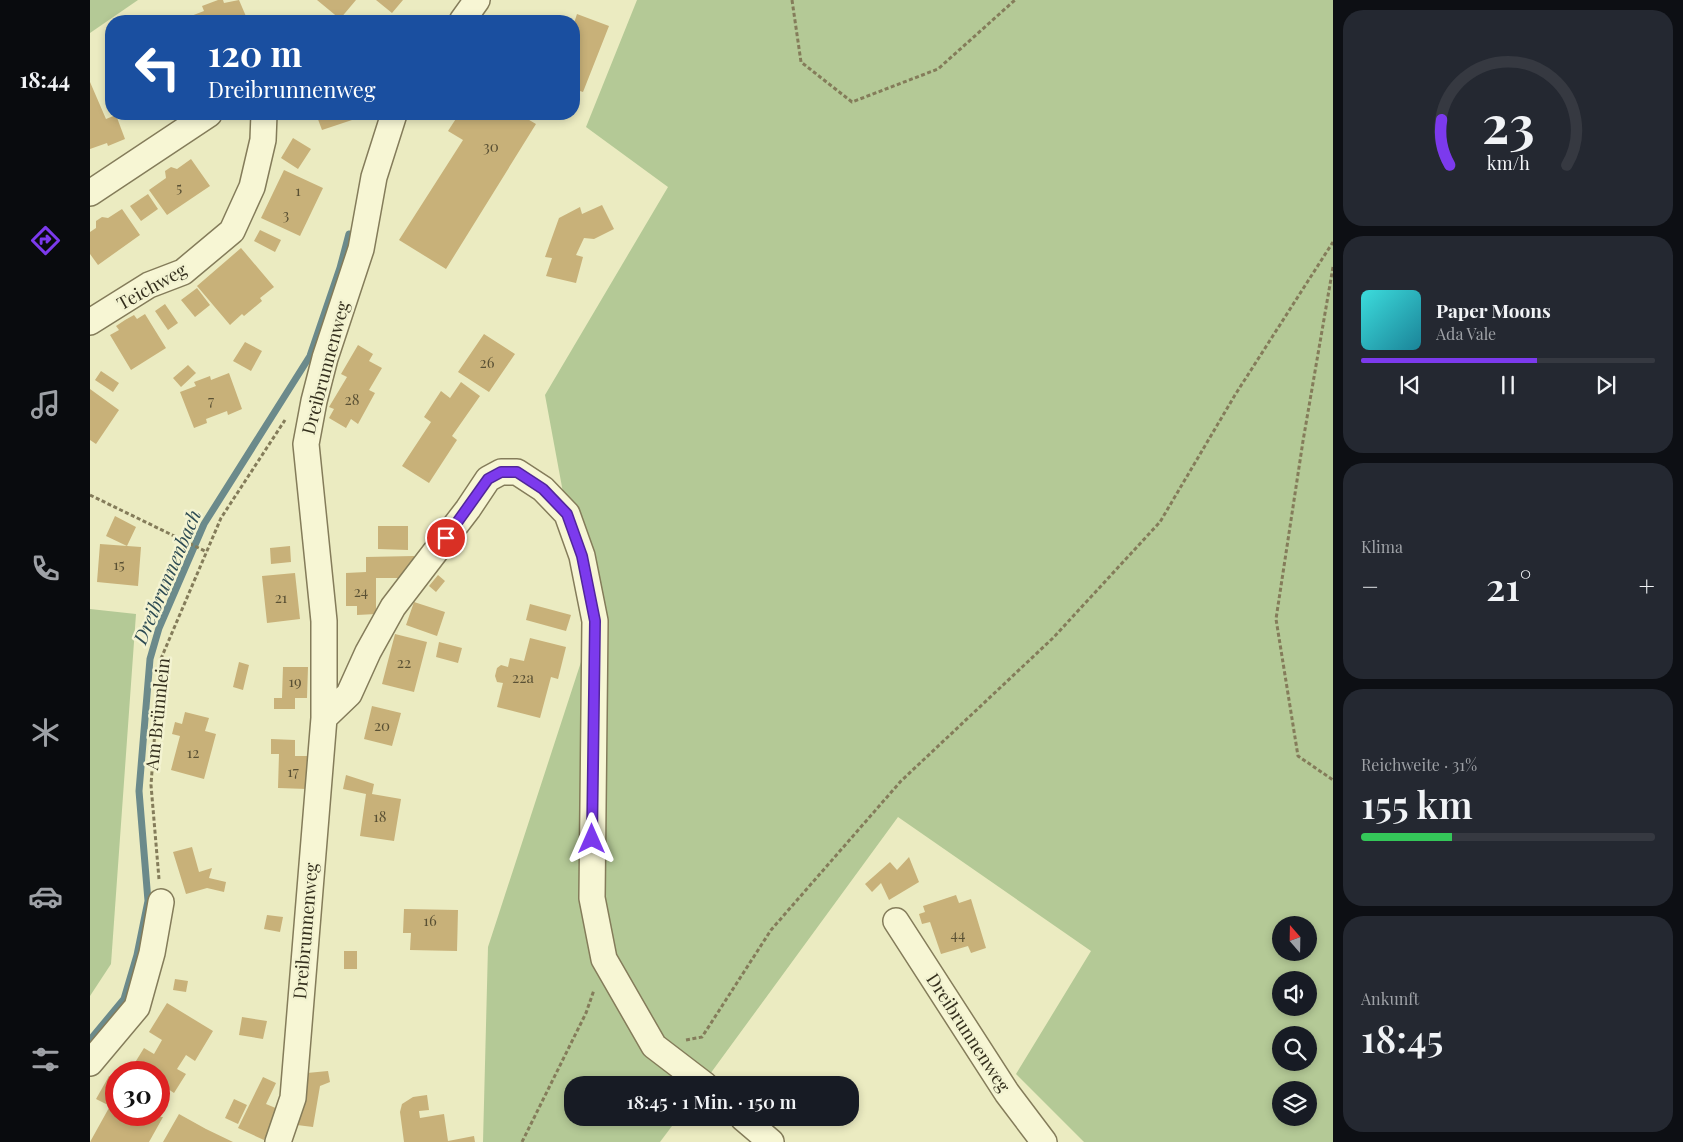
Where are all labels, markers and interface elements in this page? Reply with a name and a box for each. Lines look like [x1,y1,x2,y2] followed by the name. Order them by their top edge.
[208,29,302,76] text: 120 m
[125,35,190,100] icon: left
[20,64,70,94] text: 18:44
[208,74,376,104] text: Dreibrunnenweg
[1482,88,1534,157] text: 23
[483,136,499,156] house number: 30
[1487,151,1530,174] text: km/h
[176,177,182,197] house number: 5
[295,180,301,200] house number: 1
[283,204,290,224] house number: 3
[28,223,63,258] icon: directions
[112,257,191,315] street label: Teichweg
[1436,297,1551,323] text: Paper Moons
[296,298,354,437] street label: Dreibrunnenweg
[1436,323,1496,344] text: Ada Vale
[480,352,495,372] house number: 26
[1396,371,1424,399] icon: previous
[1494,371,1522,399] icon: pause
[1592,371,1620,399] icon: next
[28,387,63,422] icon: music
[345,389,360,409] house number: 28
[208,390,214,410] house number: 7
[126,506,206,649] water label: Dreibrunnenbach
[425,517,467,559] pin
[432,524,460,552] icon: arrive
[1361,536,1403,557] text: Klima
[28,551,63,586] icon: phone
[113,554,125,574] house number: 15
[1486,560,1532,611] text: 21°
[1361,567,1379,604] text: −
[1639,567,1655,604] text: +
[354,581,368,601] house number: 24
[275,587,288,607] house number: 21
[397,652,411,672] house number: 22
[139,656,175,772] street label: Am Brünnlein
[512,667,534,687] house number: 22a
[288,671,302,691] house number: 19
[28,715,63,750] icon: climate
[374,715,390,735] house number: 20
[187,742,199,762] house number: 12
[1361,754,1477,775] text: Reichweite · 31%
[287,761,299,781] house number: 17
[1361,778,1473,829] text: 155 km
[373,806,387,826] house number: 18
[565,812,617,864] position arrow
[287,861,323,1000] street label: Dreibrunnenweg
[28,879,63,914] icon: car
[423,910,437,930] house number: 16
[1272,916,1318,961] north arrow
[1272,916,1317,1126] map controls
[951,924,965,944] house number: 44
[921,968,1017,1097] street label: Dreibrunnenweg
[1272,971,1317,1016] button: sound
[1361,988,1419,1009] text: Ankunft
[1361,1012,1443,1063] text: 18:45
[1272,1026,1317,1071] button: search
[28,1042,63,1077] icon: filters
[105,1061,170,1126] speed limit sign: 30
[1272,1081,1317,1126] button: layers
[627,1088,796,1114] text: 18:45 · 1 Min. · 150 m

